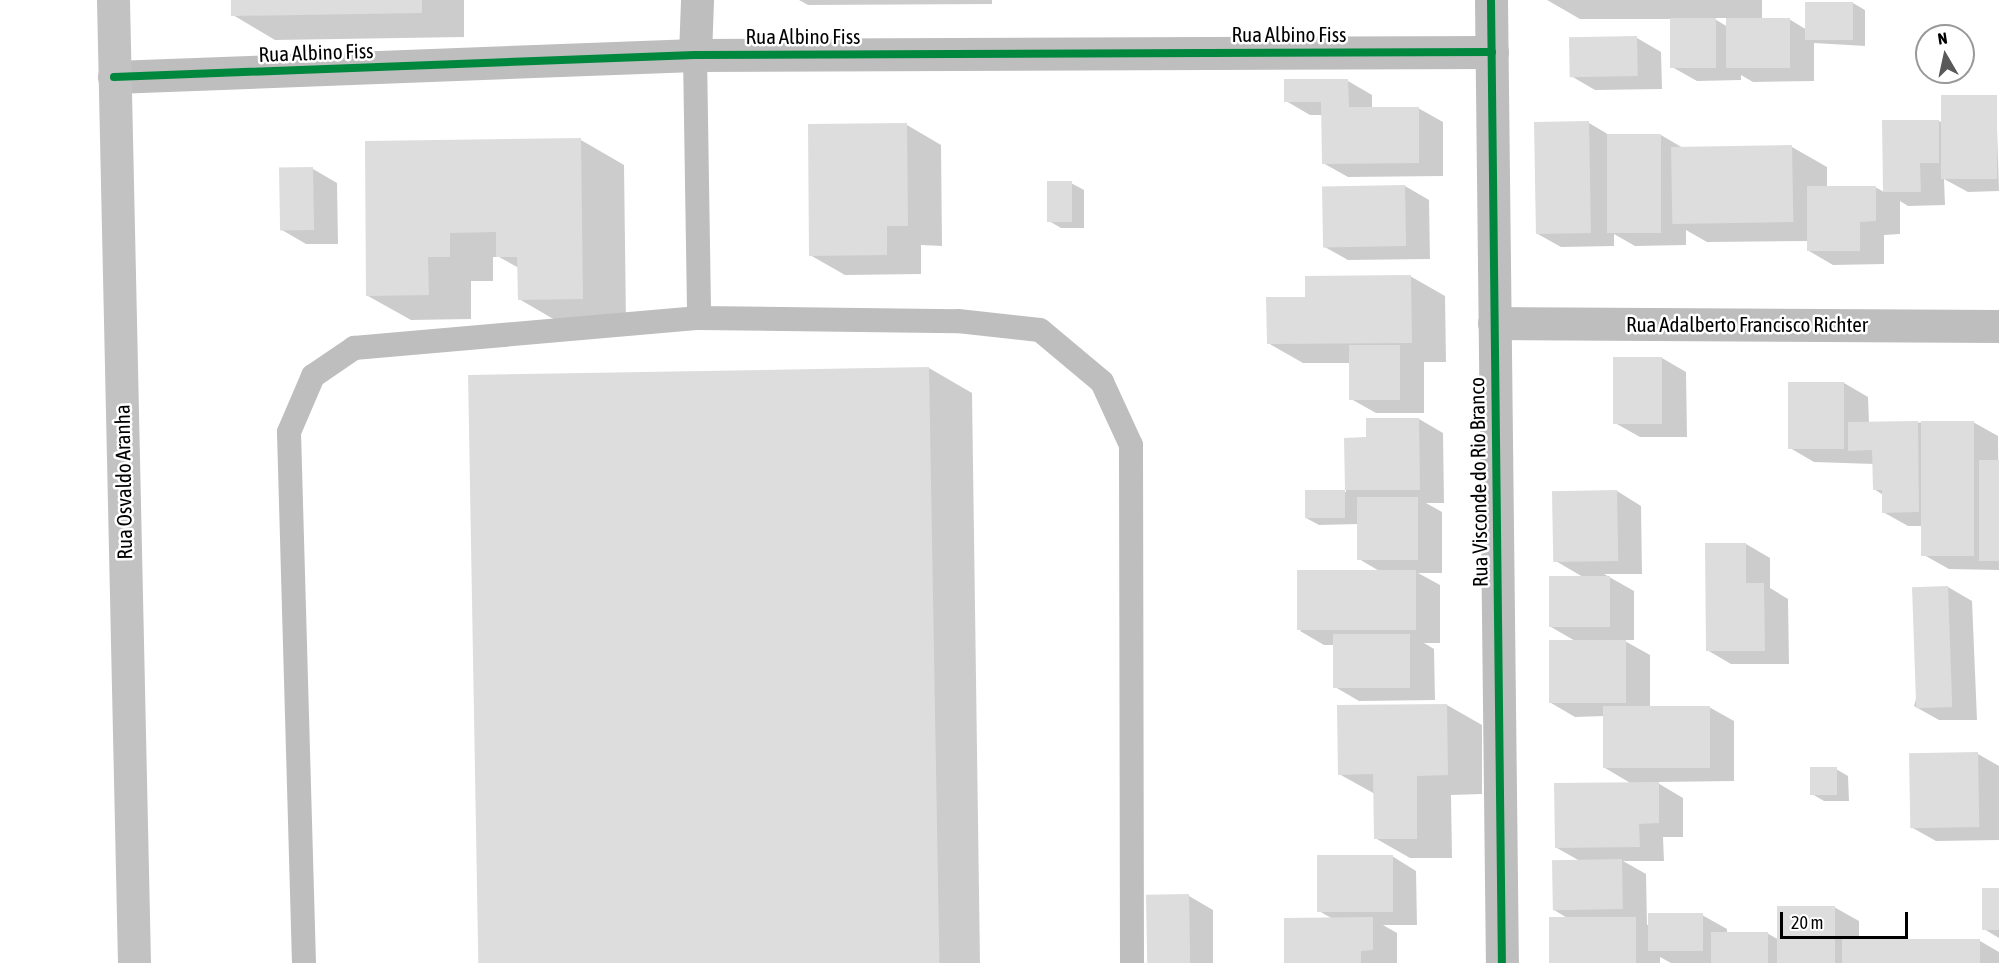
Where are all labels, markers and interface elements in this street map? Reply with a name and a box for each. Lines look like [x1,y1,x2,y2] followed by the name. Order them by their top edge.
[1232,21,1346,47] street label: Rua Albino Fiss
[746,23,860,49] street label: Rua Albino Fiss
[1915,24,1975,84] north arrow
[1936,29,1949,48] text: N
[258,37,374,67] street label: Rua Albino Fiss
[1626,311,1868,337] street label: Rua Adalberto Francisco Richter
[1464,377,1492,587] street label: Rua Visconde do Rio Branco
[109,404,137,560] street label: Rua Osvaldo Aranha
[1783,900,1910,938] scale bar
[1791,912,1823,933] text: 20 m

